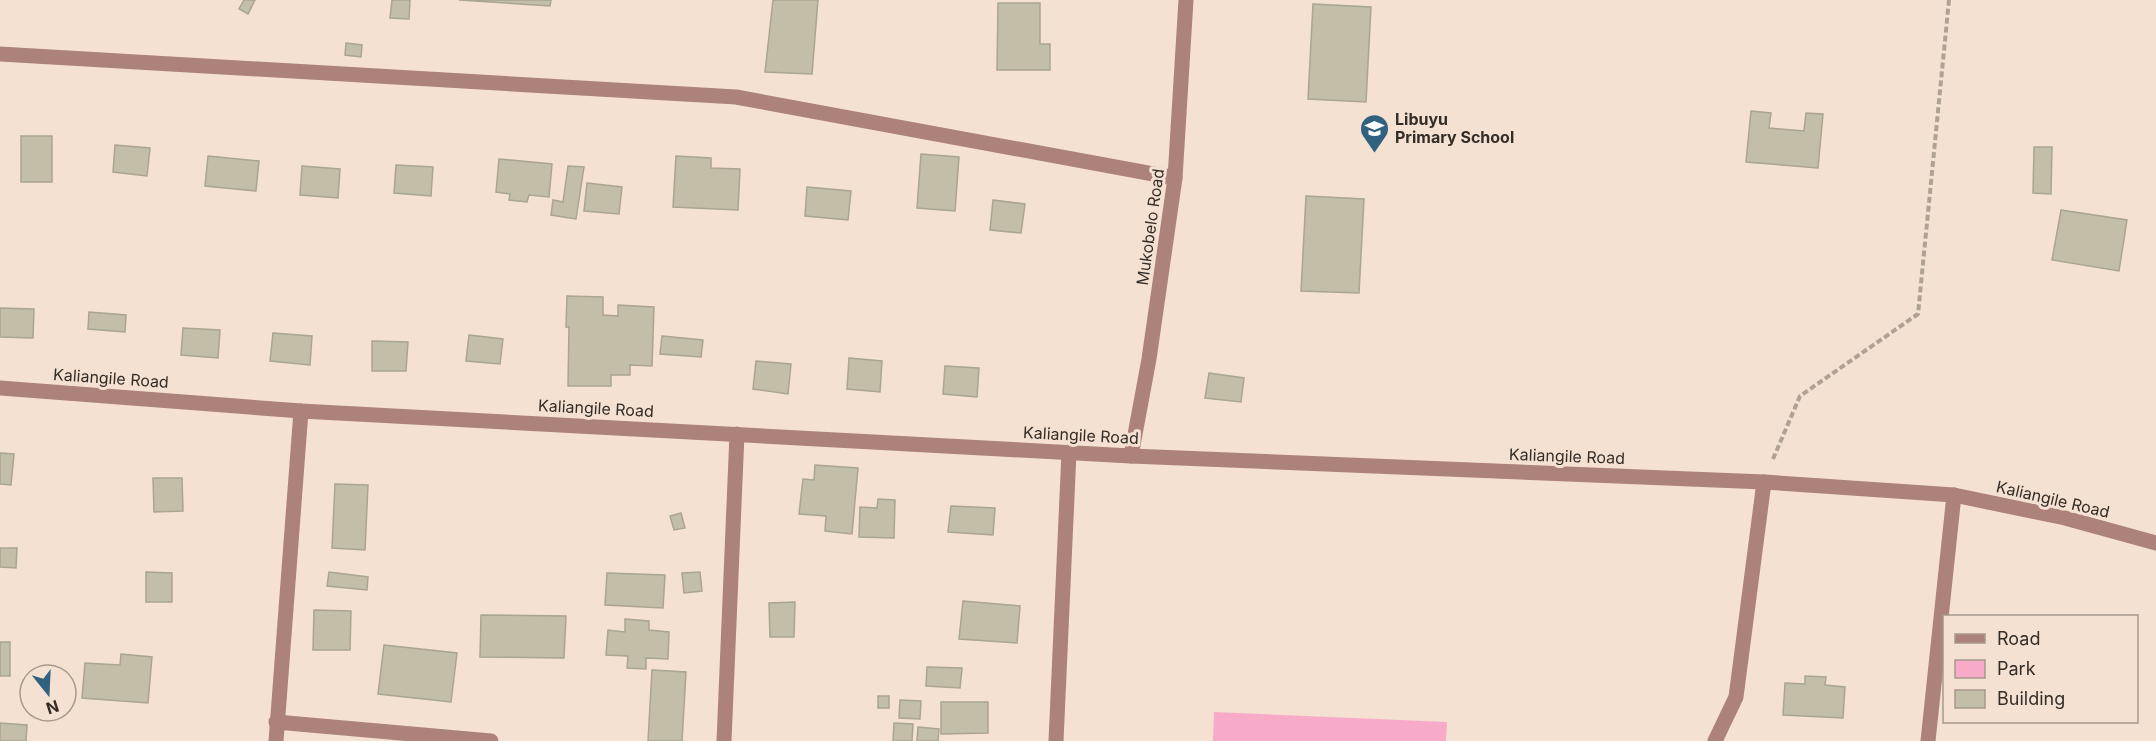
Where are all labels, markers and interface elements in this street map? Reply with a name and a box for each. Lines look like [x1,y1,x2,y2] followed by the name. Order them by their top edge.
[1395,109,1514,147] place label: Libuyu Primary School
[1358,112,1390,154] school or university icon: Libuyu Primary School
[1132,167,1168,287] street label: Mukobelo Road
[52,364,170,392] street label: Kaliangile Road
[538,395,654,421] street label: Kaliangile Road
[1023,422,1139,448] street label: Kaliangile Road
[1509,444,1625,468] street label: Kaliangile Road
[1994,476,2112,522] street label: Kaliangile Road
[1943,615,2138,723] legend
[1997,628,2040,649] text: Road
[1997,658,2036,679] text: Park
[18,663,78,723] north arrow
[1997,688,2065,709] text: Building
[44,696,62,719] text: N

